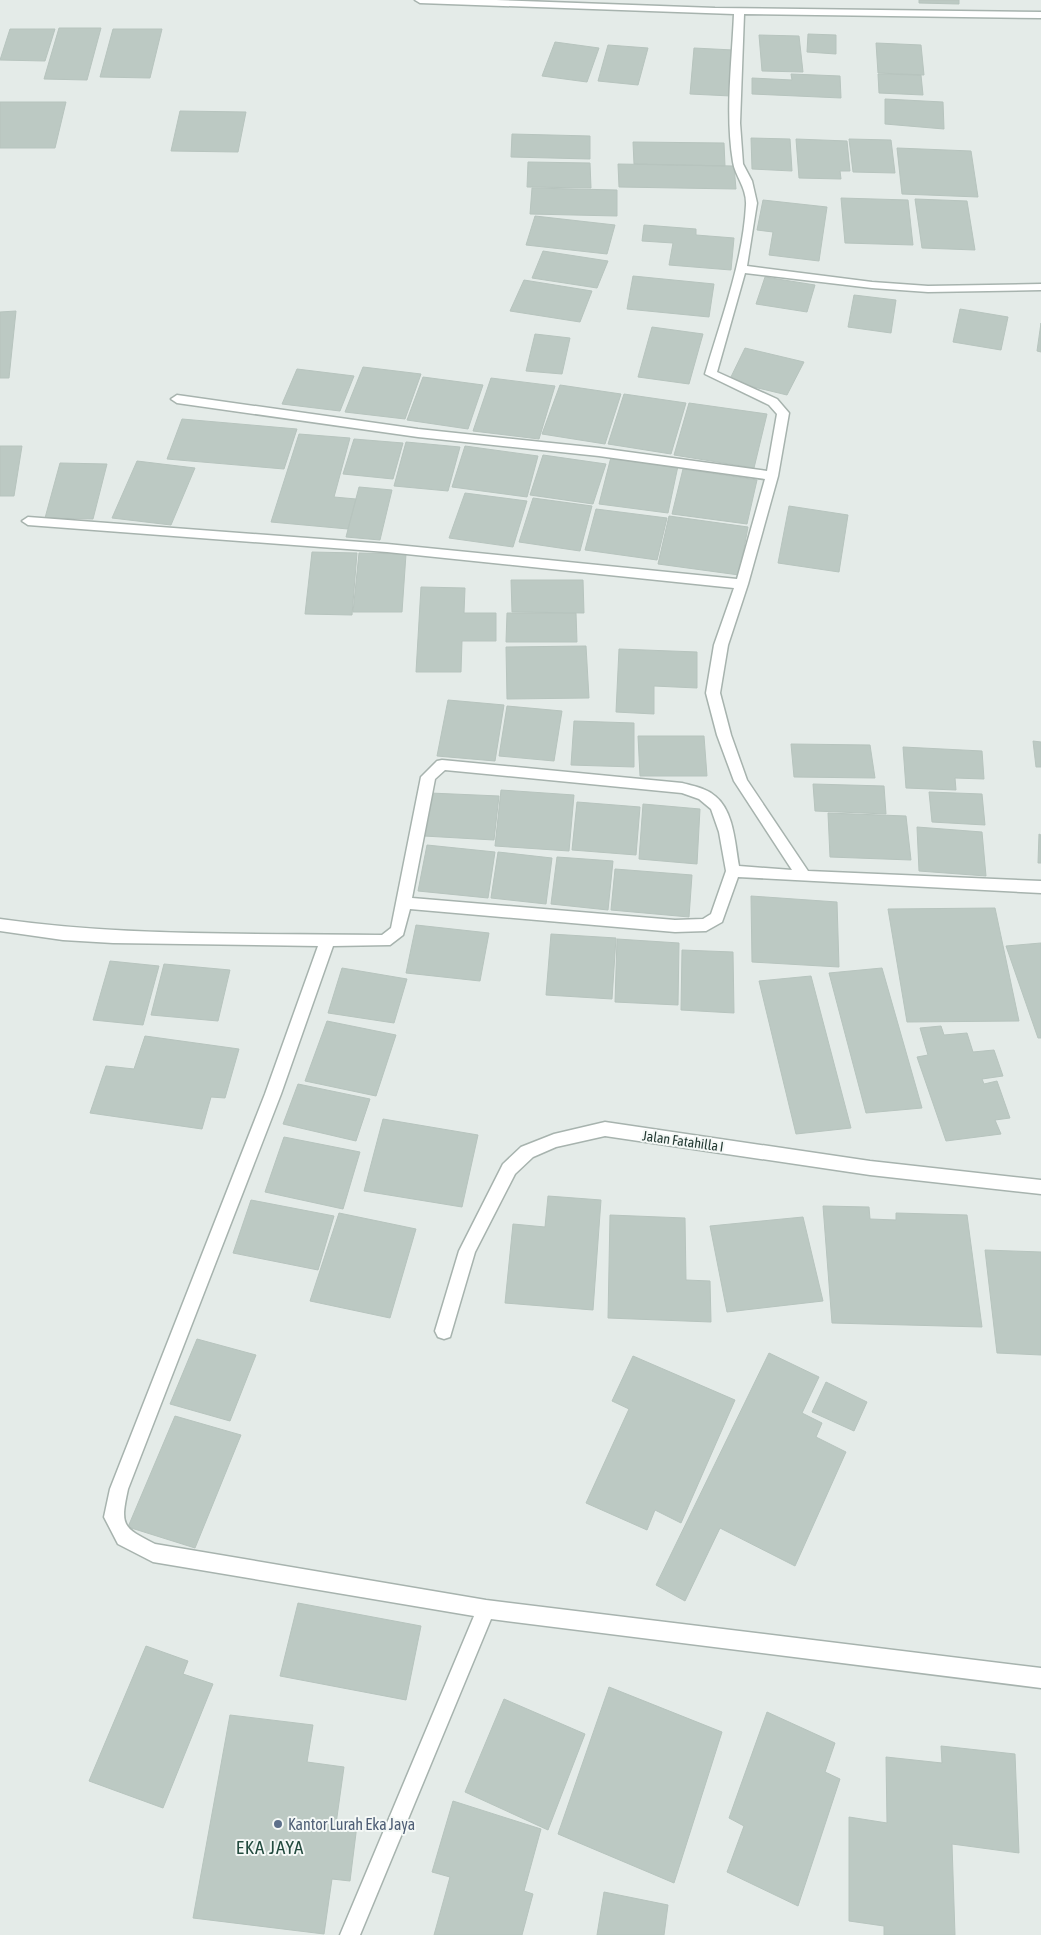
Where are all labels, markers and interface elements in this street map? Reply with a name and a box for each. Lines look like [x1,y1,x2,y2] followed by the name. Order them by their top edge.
[641,1127,725,1155] street label: Jalan Fatahilla I
[288,1815,415,1834] place label: Kantor Lurah Eka Jaya
[272,1818,284,1830] marker: Kantor Lurah Eka Jaya
[236,1836,304,1858] district label: EKA JAYA

